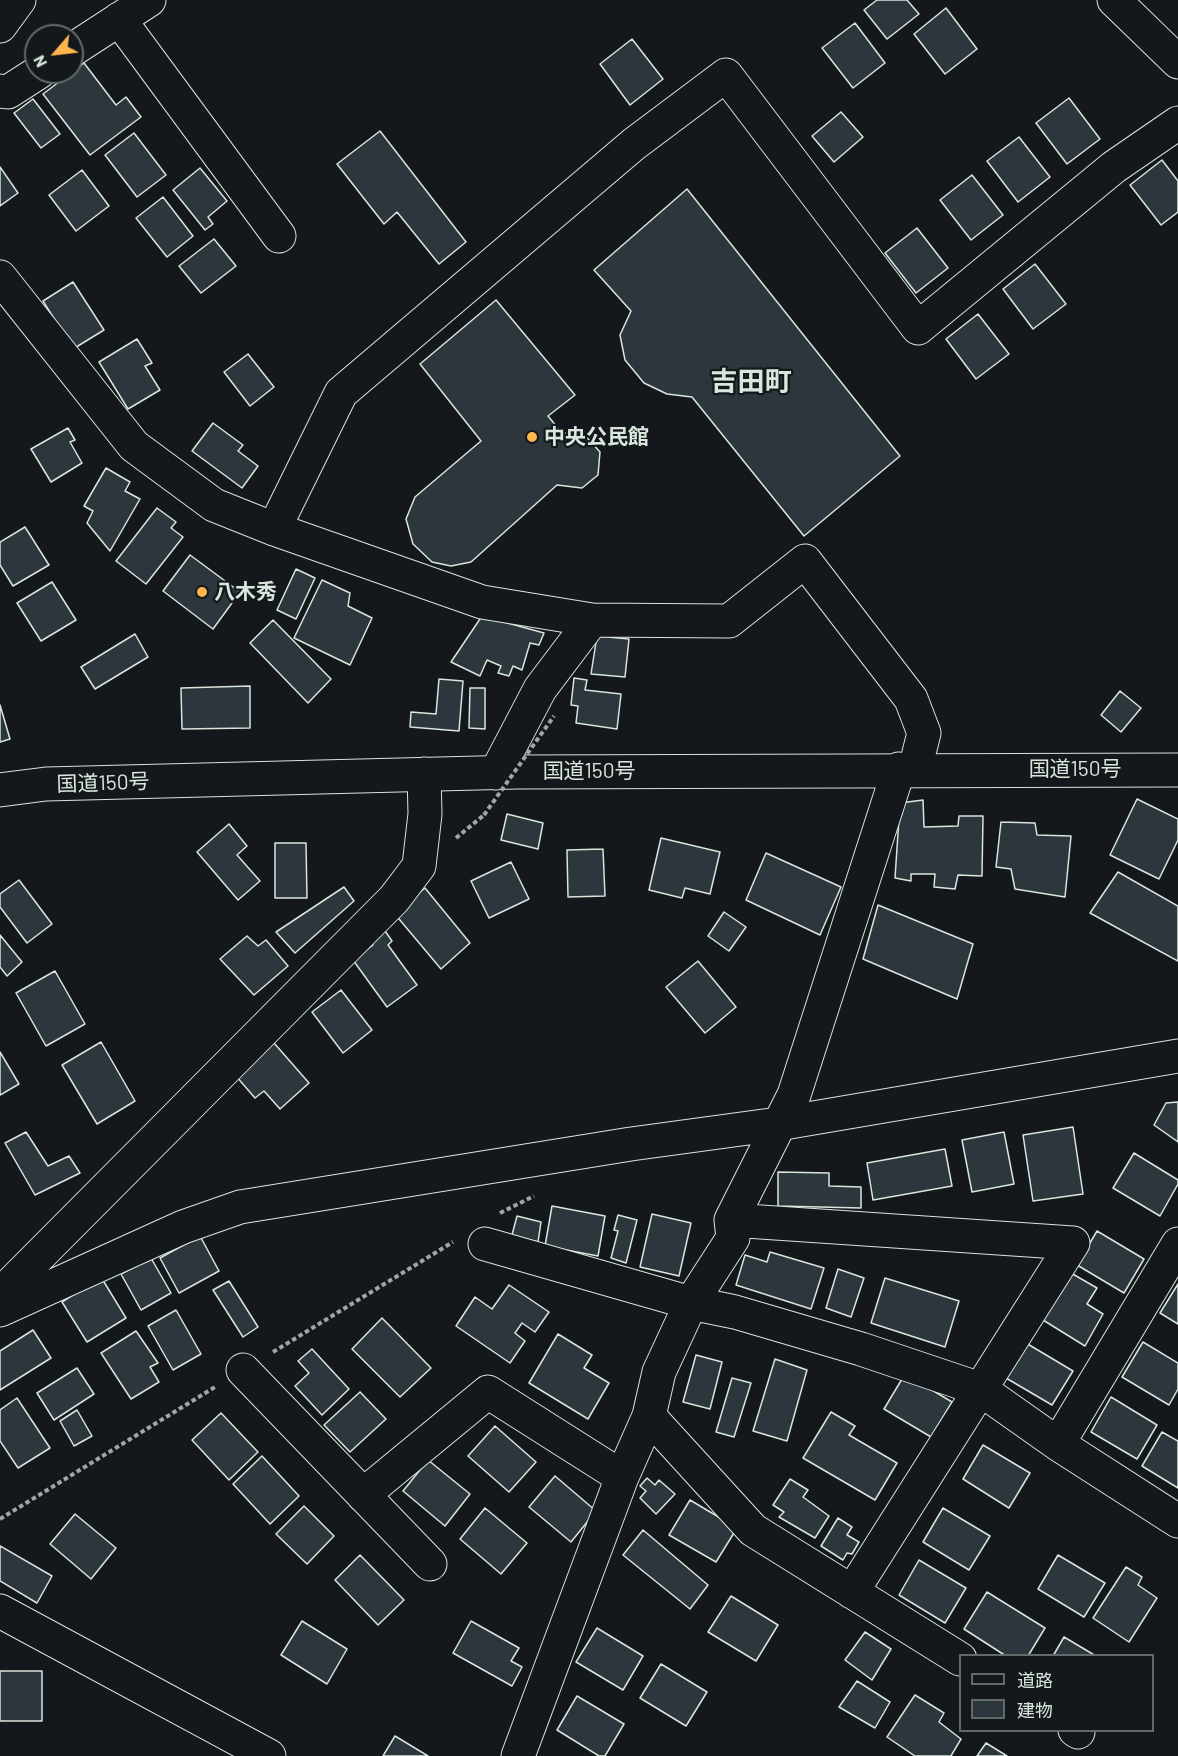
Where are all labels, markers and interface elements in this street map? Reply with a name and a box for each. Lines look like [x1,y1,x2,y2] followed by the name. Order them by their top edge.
[24,24,84,84] north arrow
[29,53,50,71] text: N
[711,366,791,398] district label: 吉田町
[544,424,649,450] place label: 中央公民館
[525,430,539,444] marker: 中央公民館
[214,579,277,605] place label: 八木秀
[195,585,209,599] marker: 八木秀
[1028,756,1122,782] street label: 国道150号
[542,758,636,784] street label: 国道150号
[56,769,150,797] street label: 国道150号
[959,1654,1154,1732] legend
[1017,1669,1053,1691] text: 道路
[1017,1699,1053,1721] text: 建物

